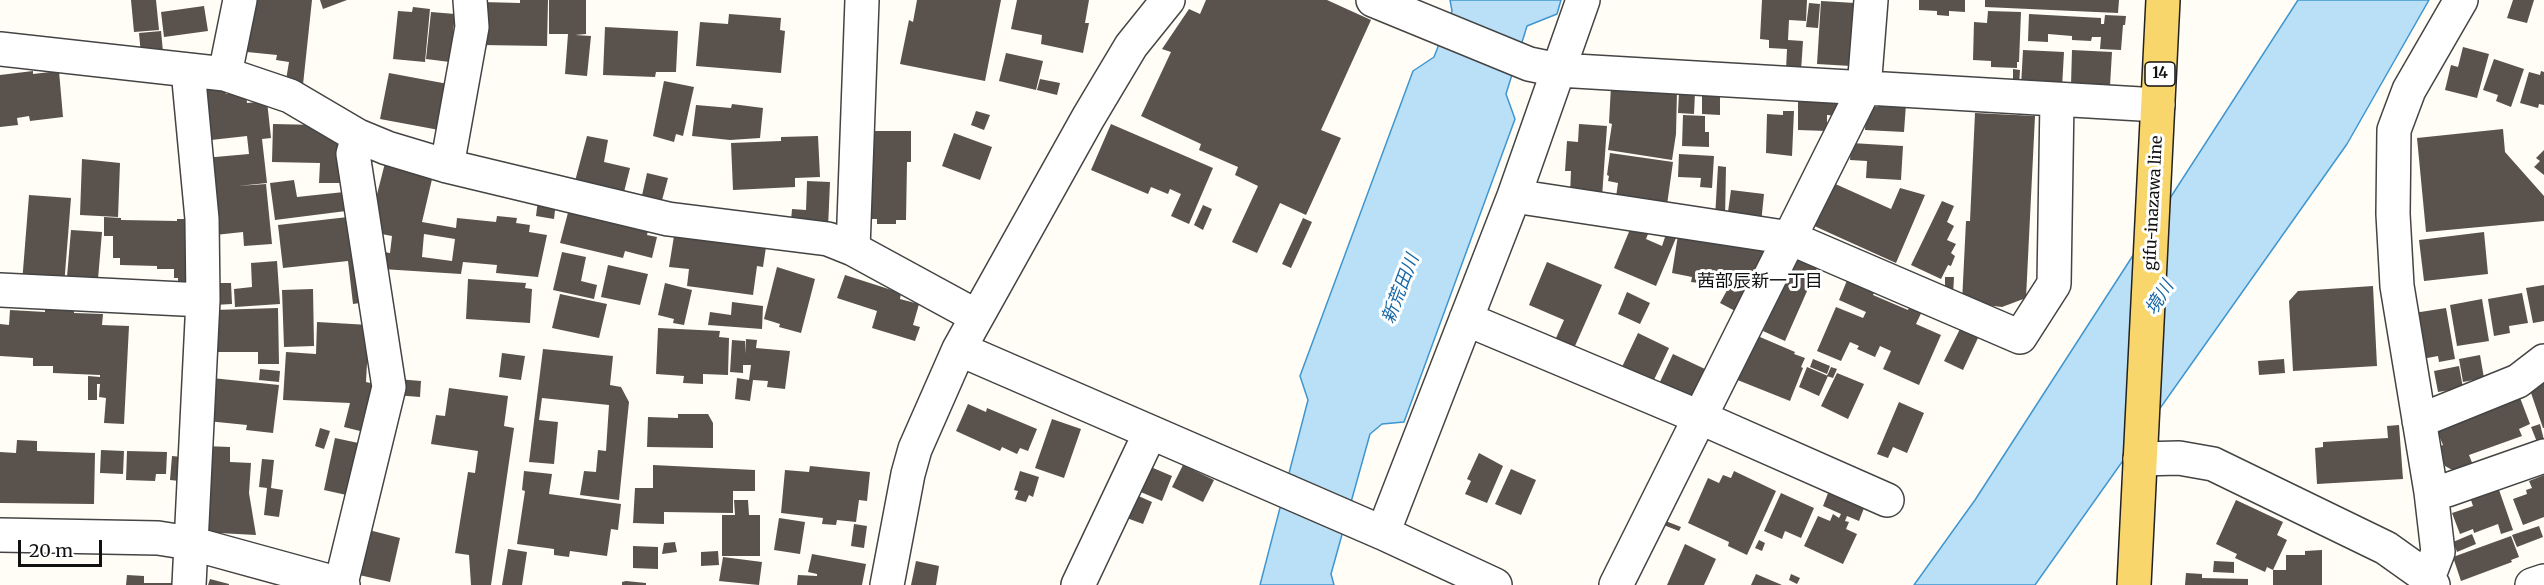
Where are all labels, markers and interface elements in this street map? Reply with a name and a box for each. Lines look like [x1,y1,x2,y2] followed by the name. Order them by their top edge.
[2145,62,2175,86] road number: 14
[2141,135,2167,271] street label: gifu-inazawa line
[1378,252,1424,326] water label: 新荒田川
[1697,271,1823,293] district label: 茜部辰新一丁目
[2141,277,2179,319] water label: 境川
[21,528,105,566] scale bar
[29,539,73,562] text: 20 m

